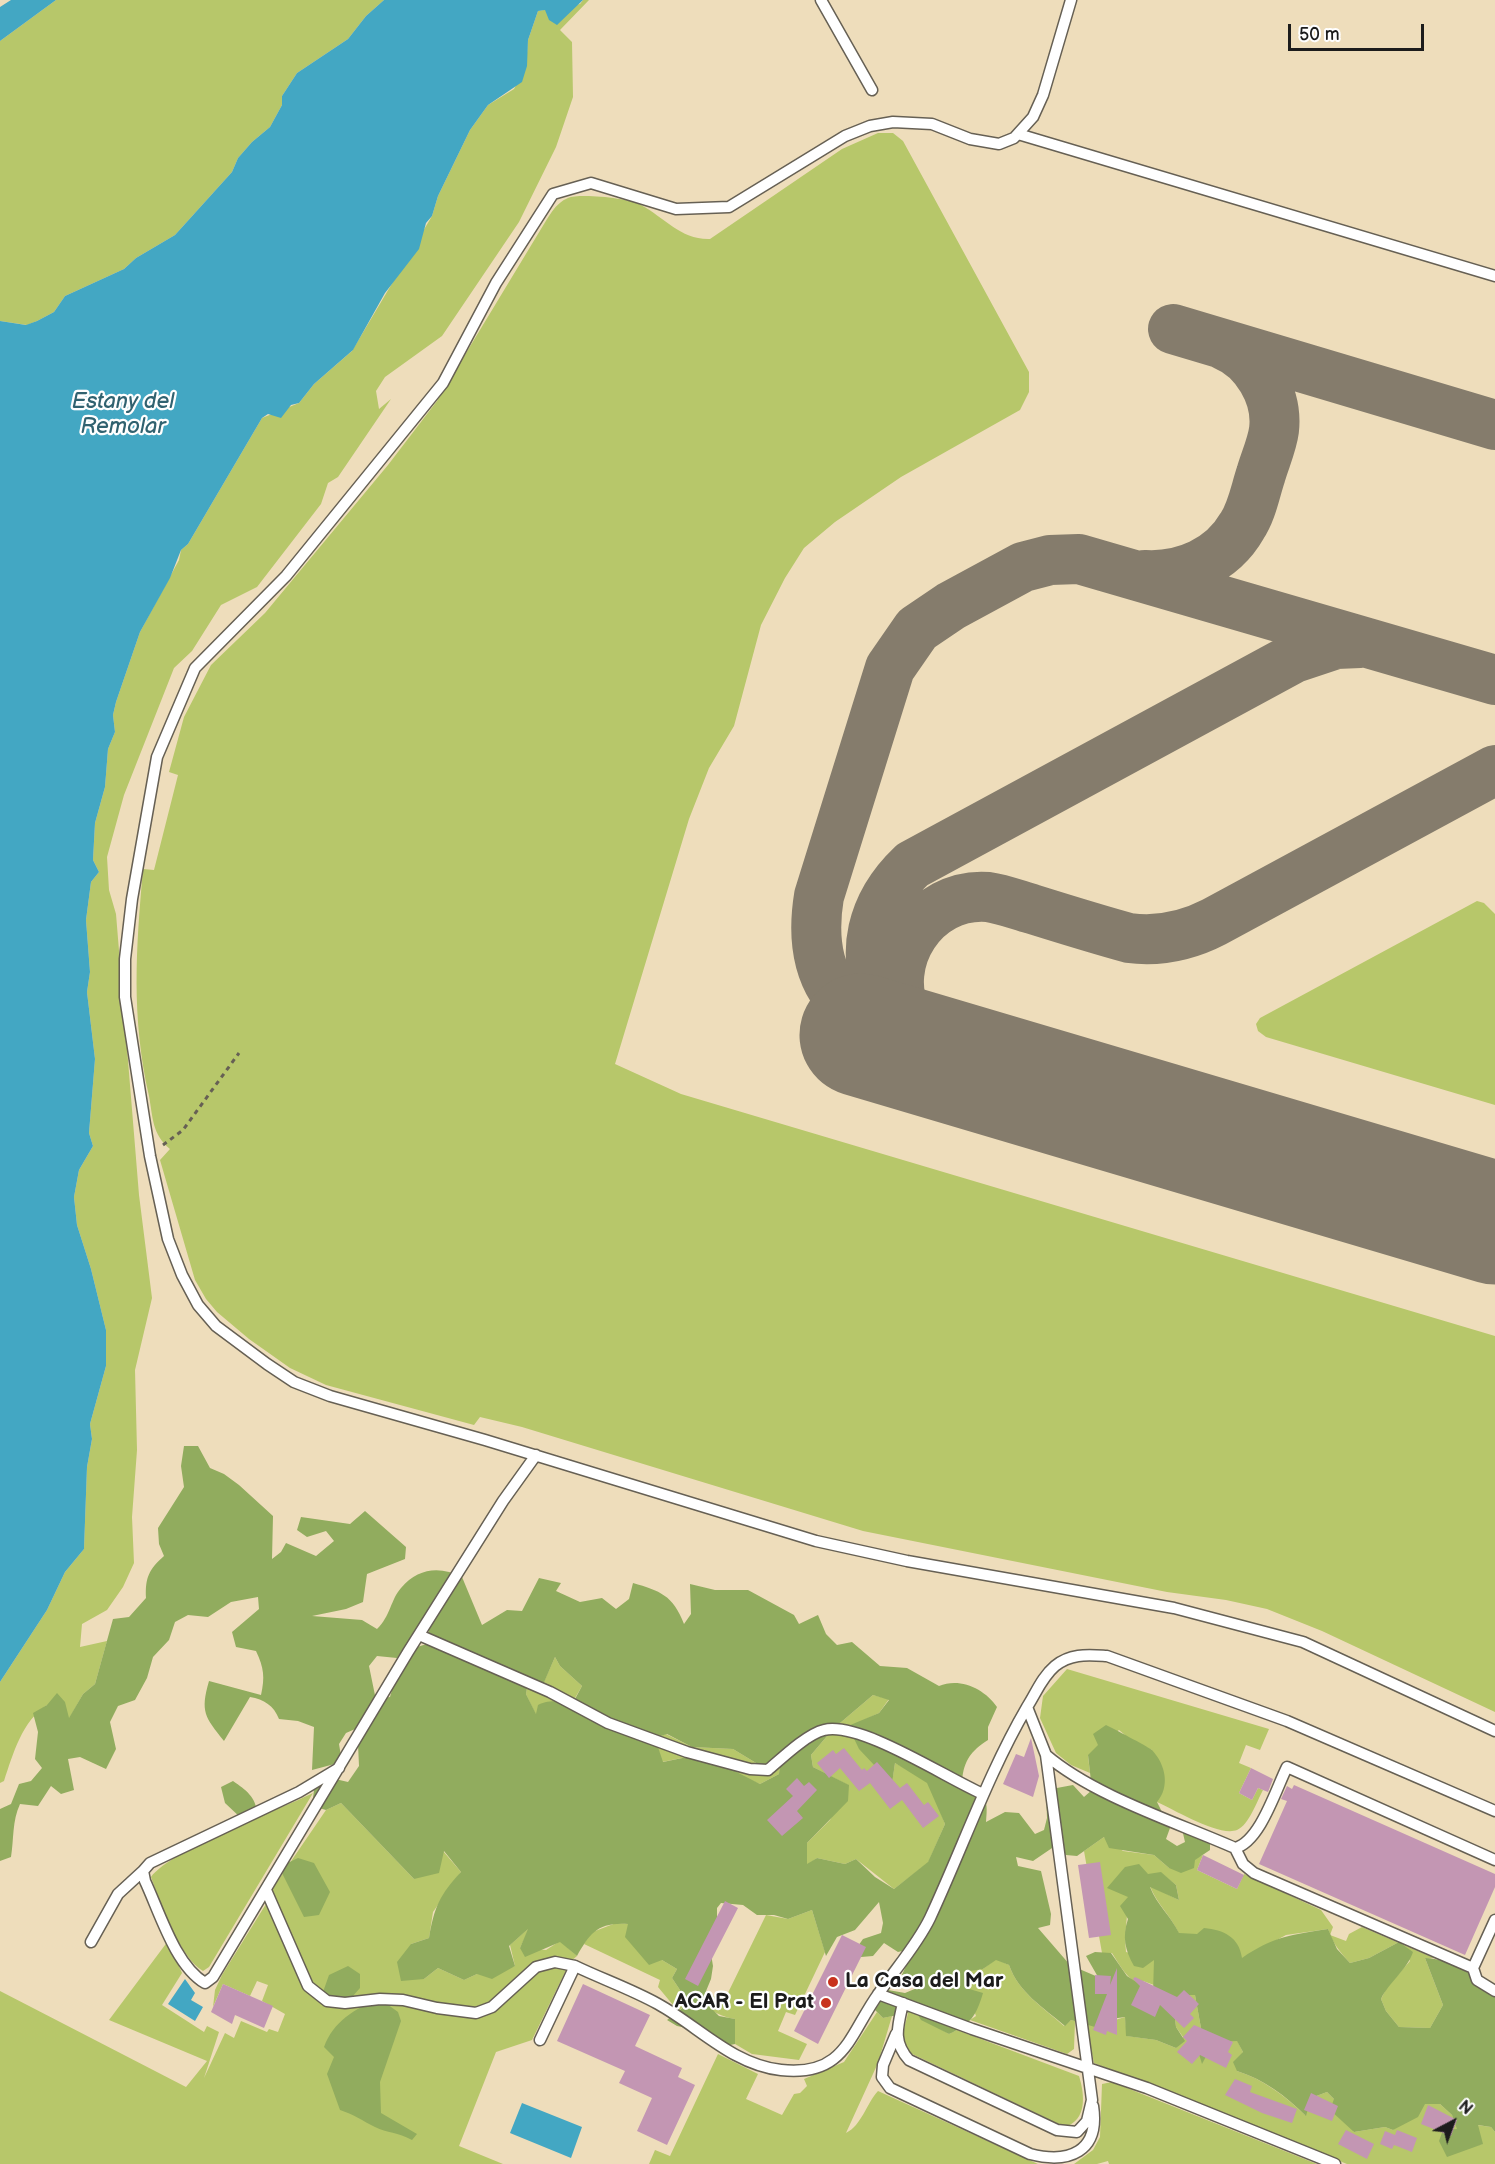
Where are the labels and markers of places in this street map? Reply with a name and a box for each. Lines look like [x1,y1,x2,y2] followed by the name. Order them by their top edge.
[845,1969,1003,1995] place label: La Casa del Mar
[826,1975,840,1989] marker: La Casa del Mar
[675,1990,814,2016] place label: ACAR - El Prat
[819,1996,833,2010] marker: ACAR - El Prat

